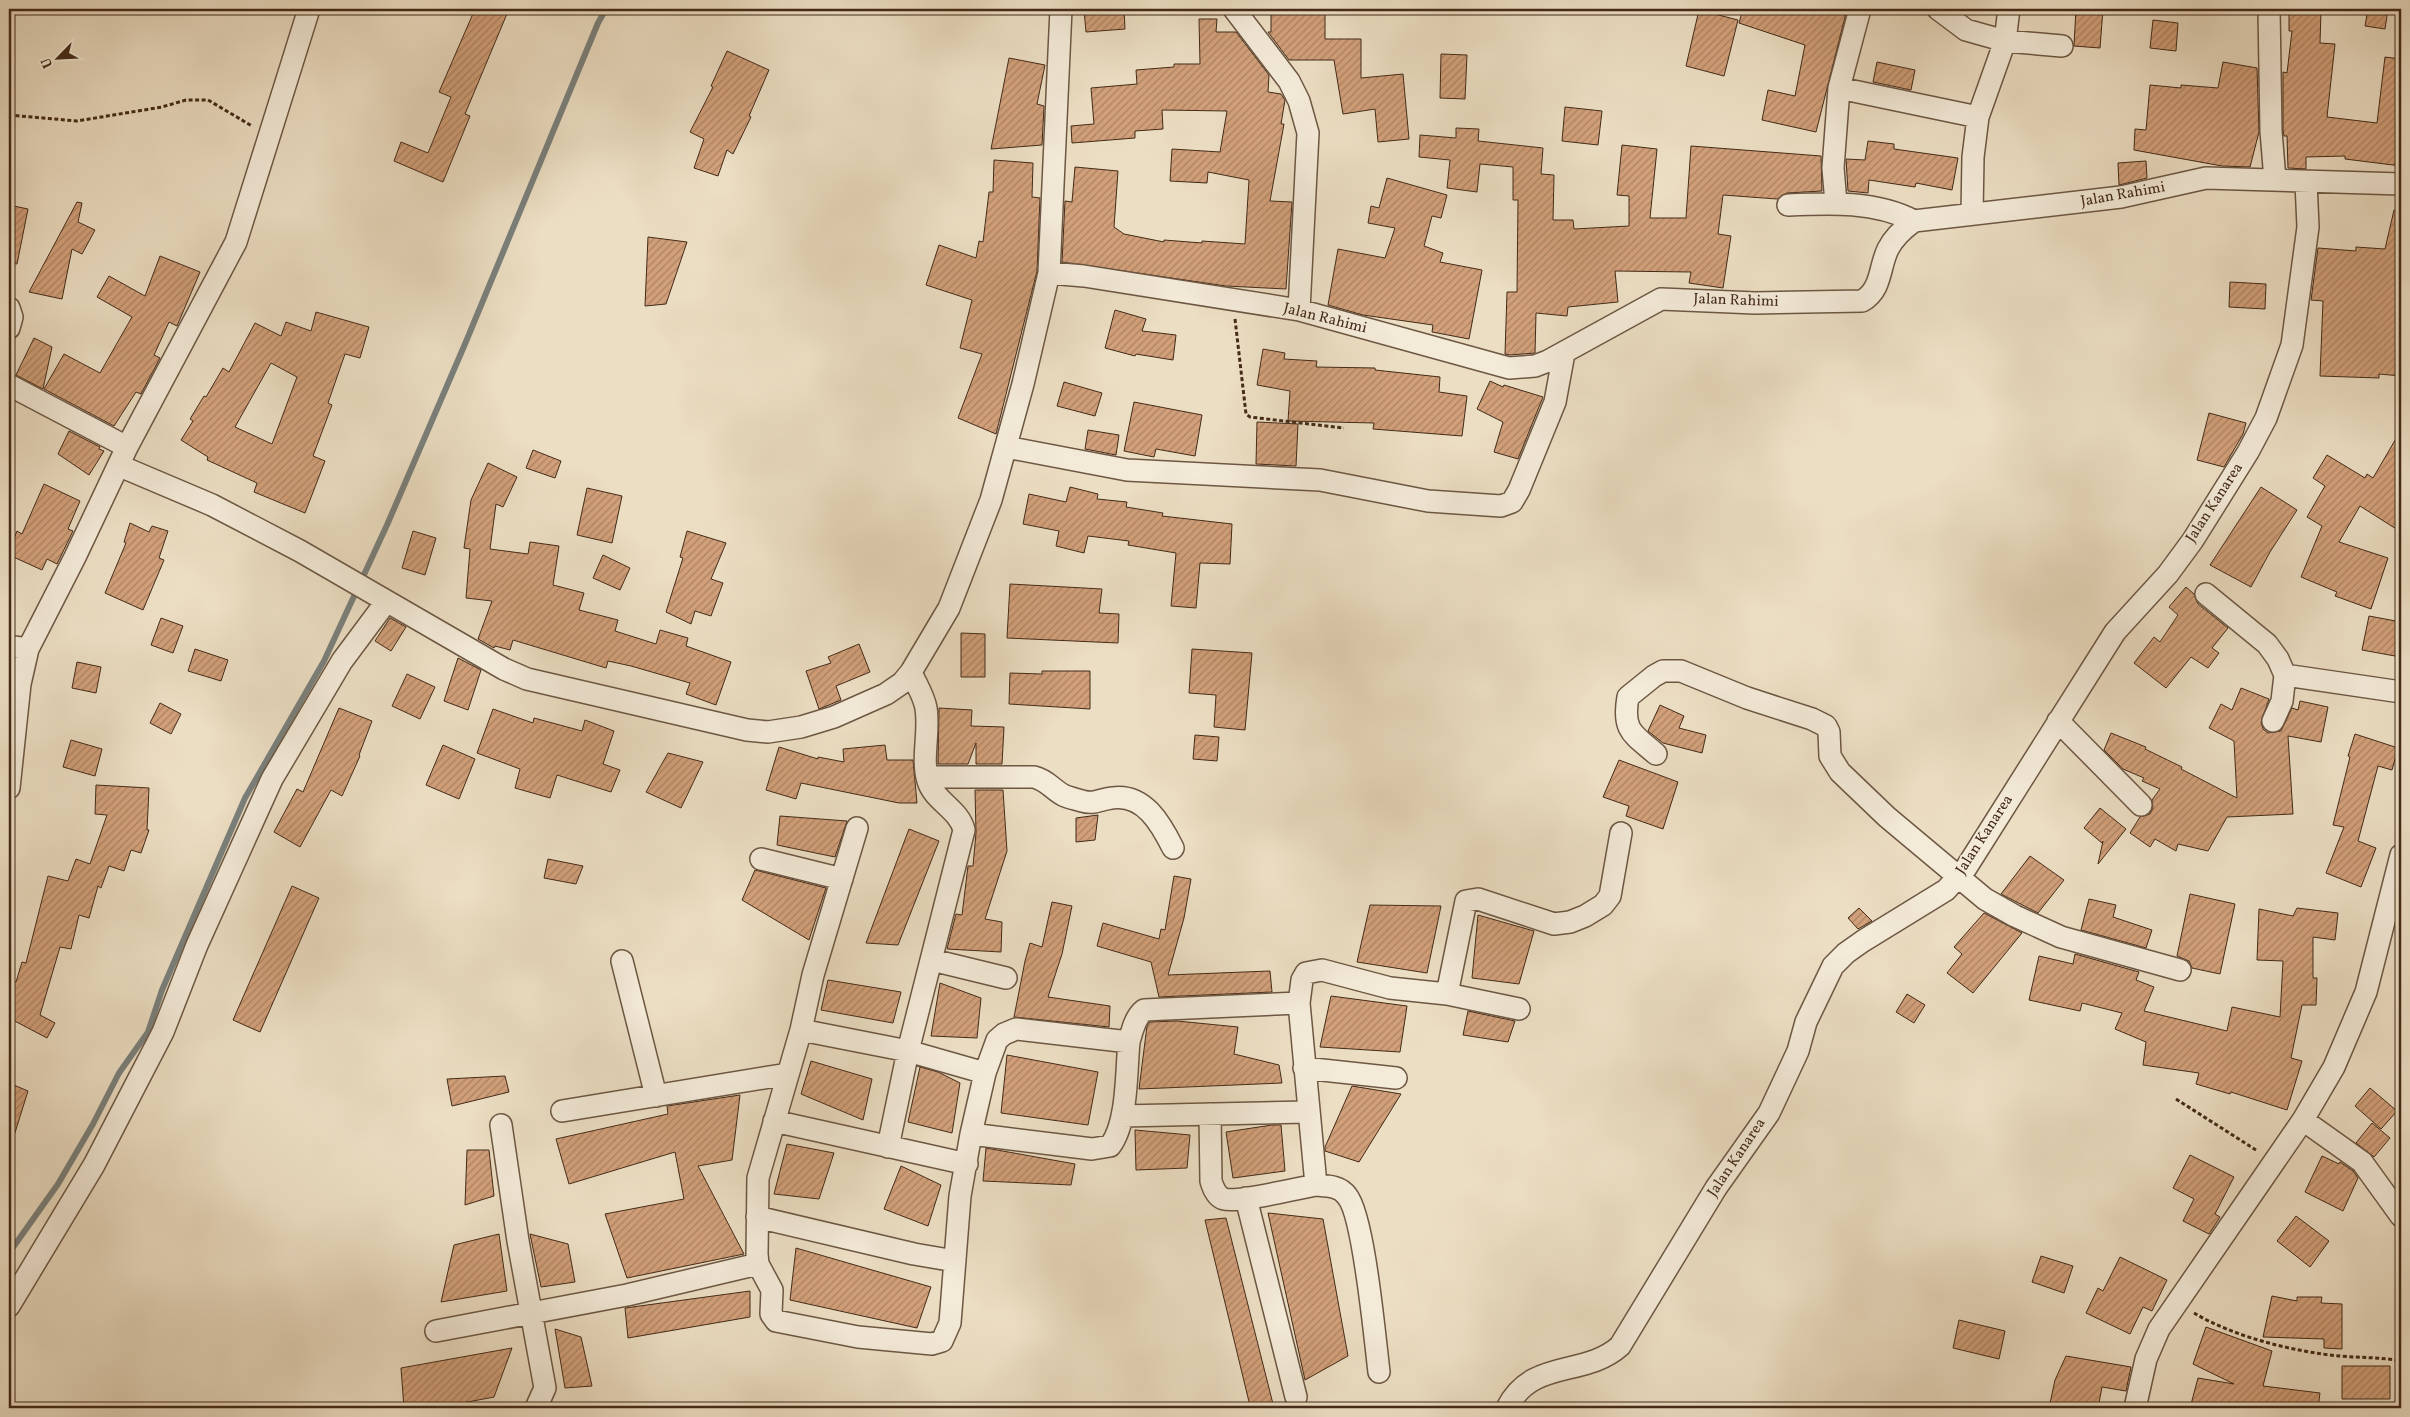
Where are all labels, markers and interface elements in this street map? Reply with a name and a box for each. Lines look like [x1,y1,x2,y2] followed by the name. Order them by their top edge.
[32,32,82,82] north arrow
[37,54,58,71] text: U
[2079,177,2167,213] street label: Jalan Rahimi
[1693,289,1779,313] street label: Jalan Rahimi
[1281,298,1369,340] street label: Jalan Rahimi
[2181,459,2249,547] street label: Jalan Kanarea
[1951,791,2019,879] street label: Jalan Kanarea
[1703,1114,1771,1202] street label: Jalan Kanarea

